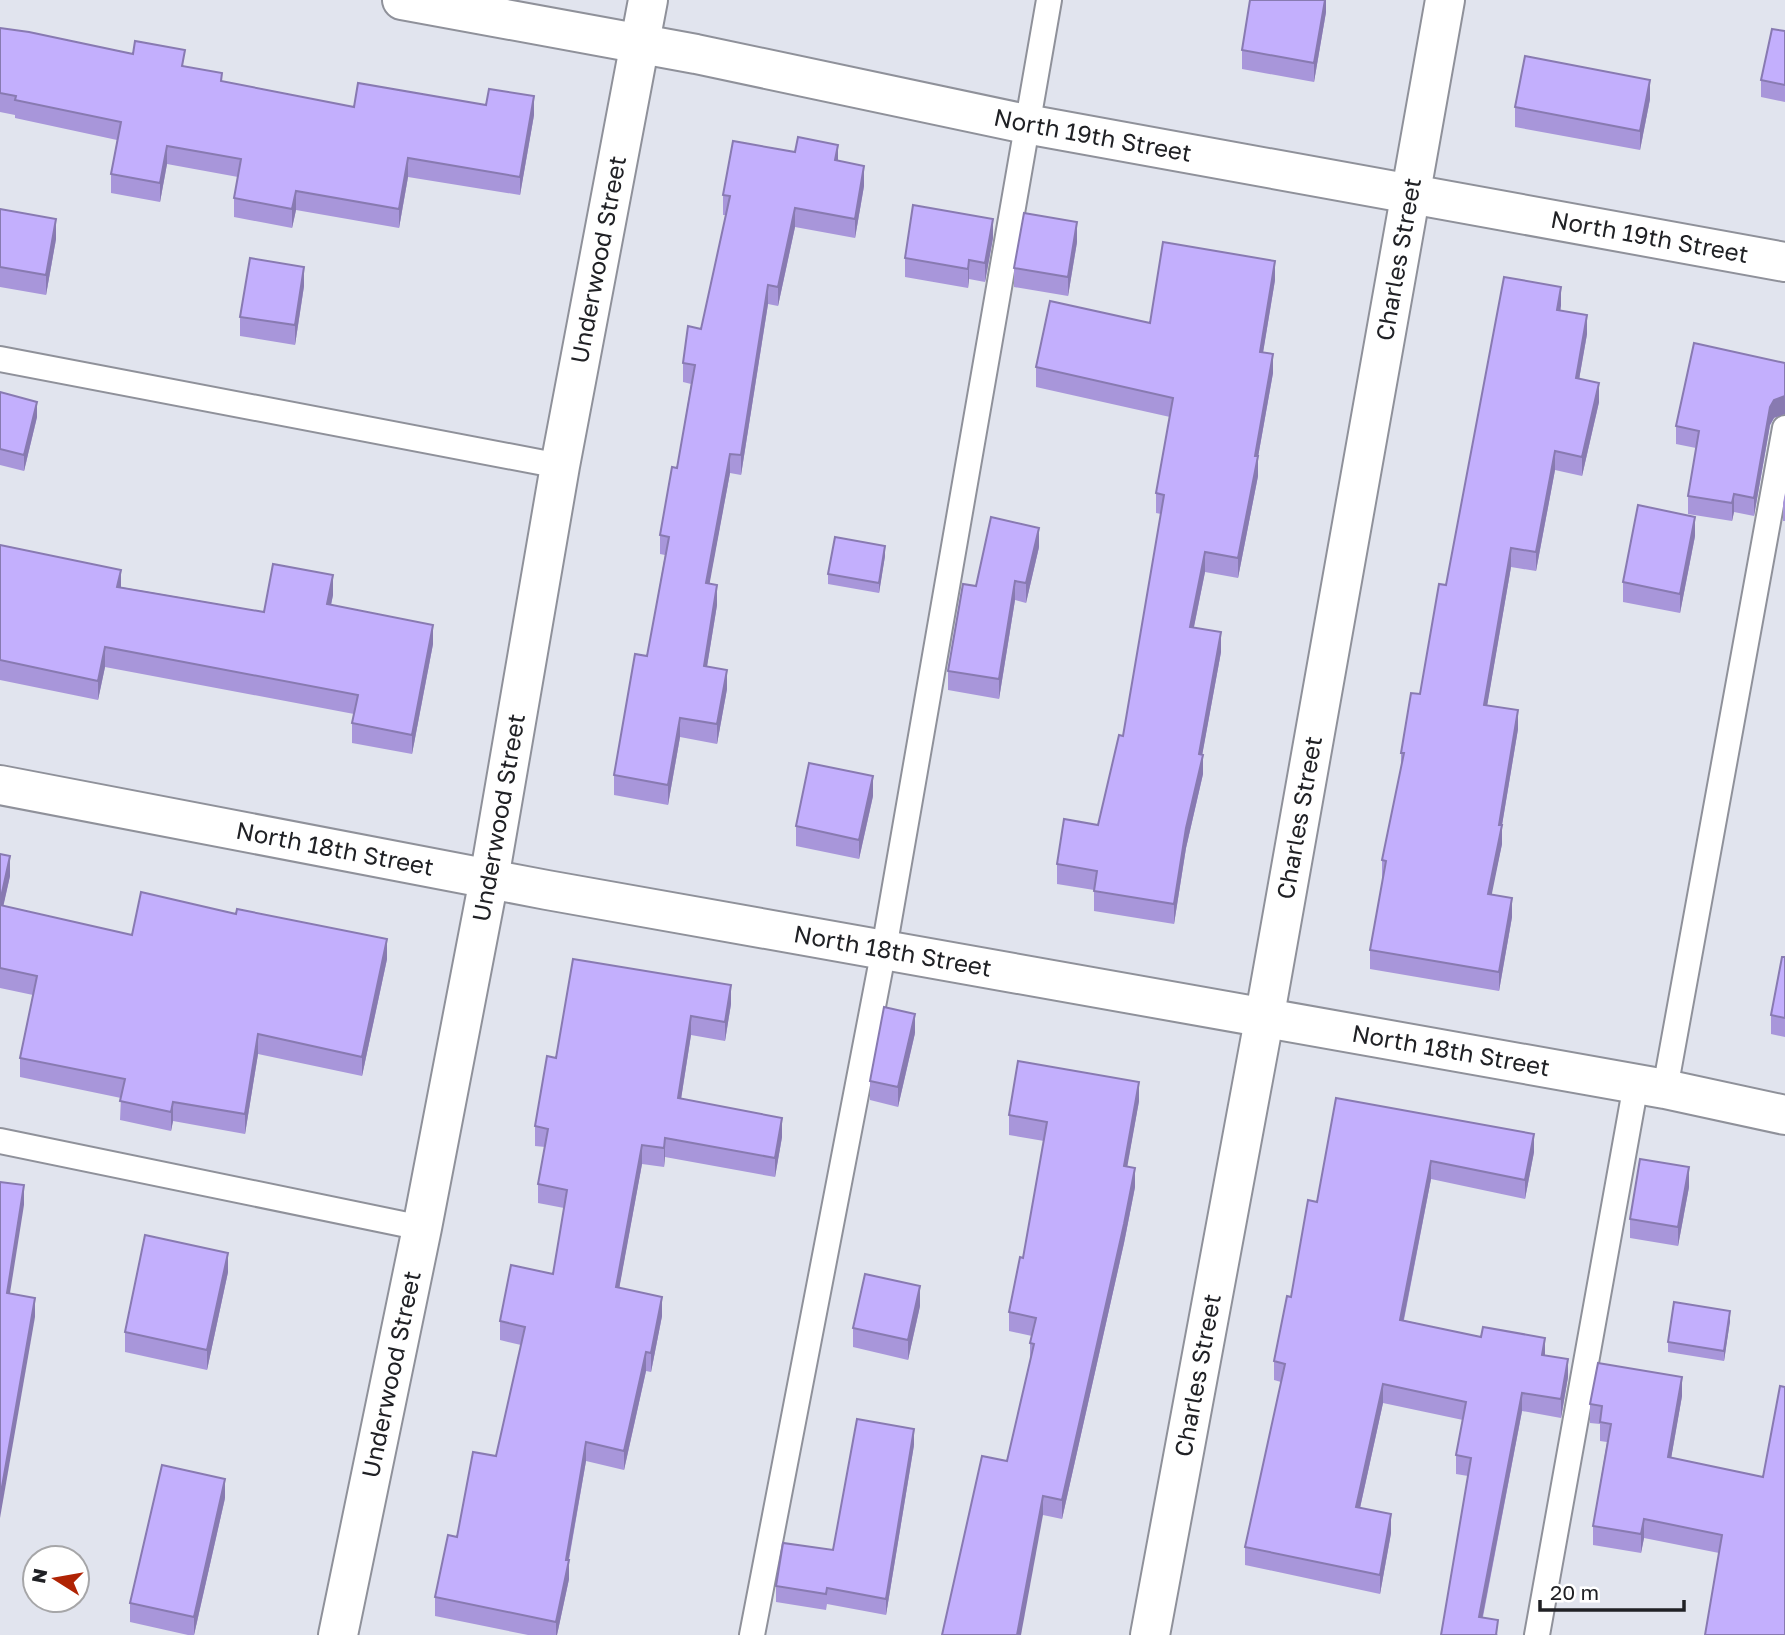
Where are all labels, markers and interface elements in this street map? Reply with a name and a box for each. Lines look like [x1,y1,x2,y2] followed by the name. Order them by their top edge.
[991,102,1194,167] street label: North 19th Street
[564,153,631,366] street label: Underwood Street
[1369,175,1426,343] street label: Charles Street
[1549,204,1751,268] street label: North 19th Street
[465,711,530,924] street label: Underwood Street
[1270,734,1327,901] street label: Charles Street
[234,815,436,881] street label: North 18th Street
[792,918,994,982] street label: North 18th Street
[1350,1018,1552,1081] street label: North 18th Street
[355,1268,426,1480] street label: Underwood Street
[1167,1291,1226,1459] street label: Charles Street
[21,1544,91,1614] north arrow
[26,1566,51,1585] text: N
[1540,1568,1684,1612] scale bar
[1550,1579,1599,1605] text: 20 m

